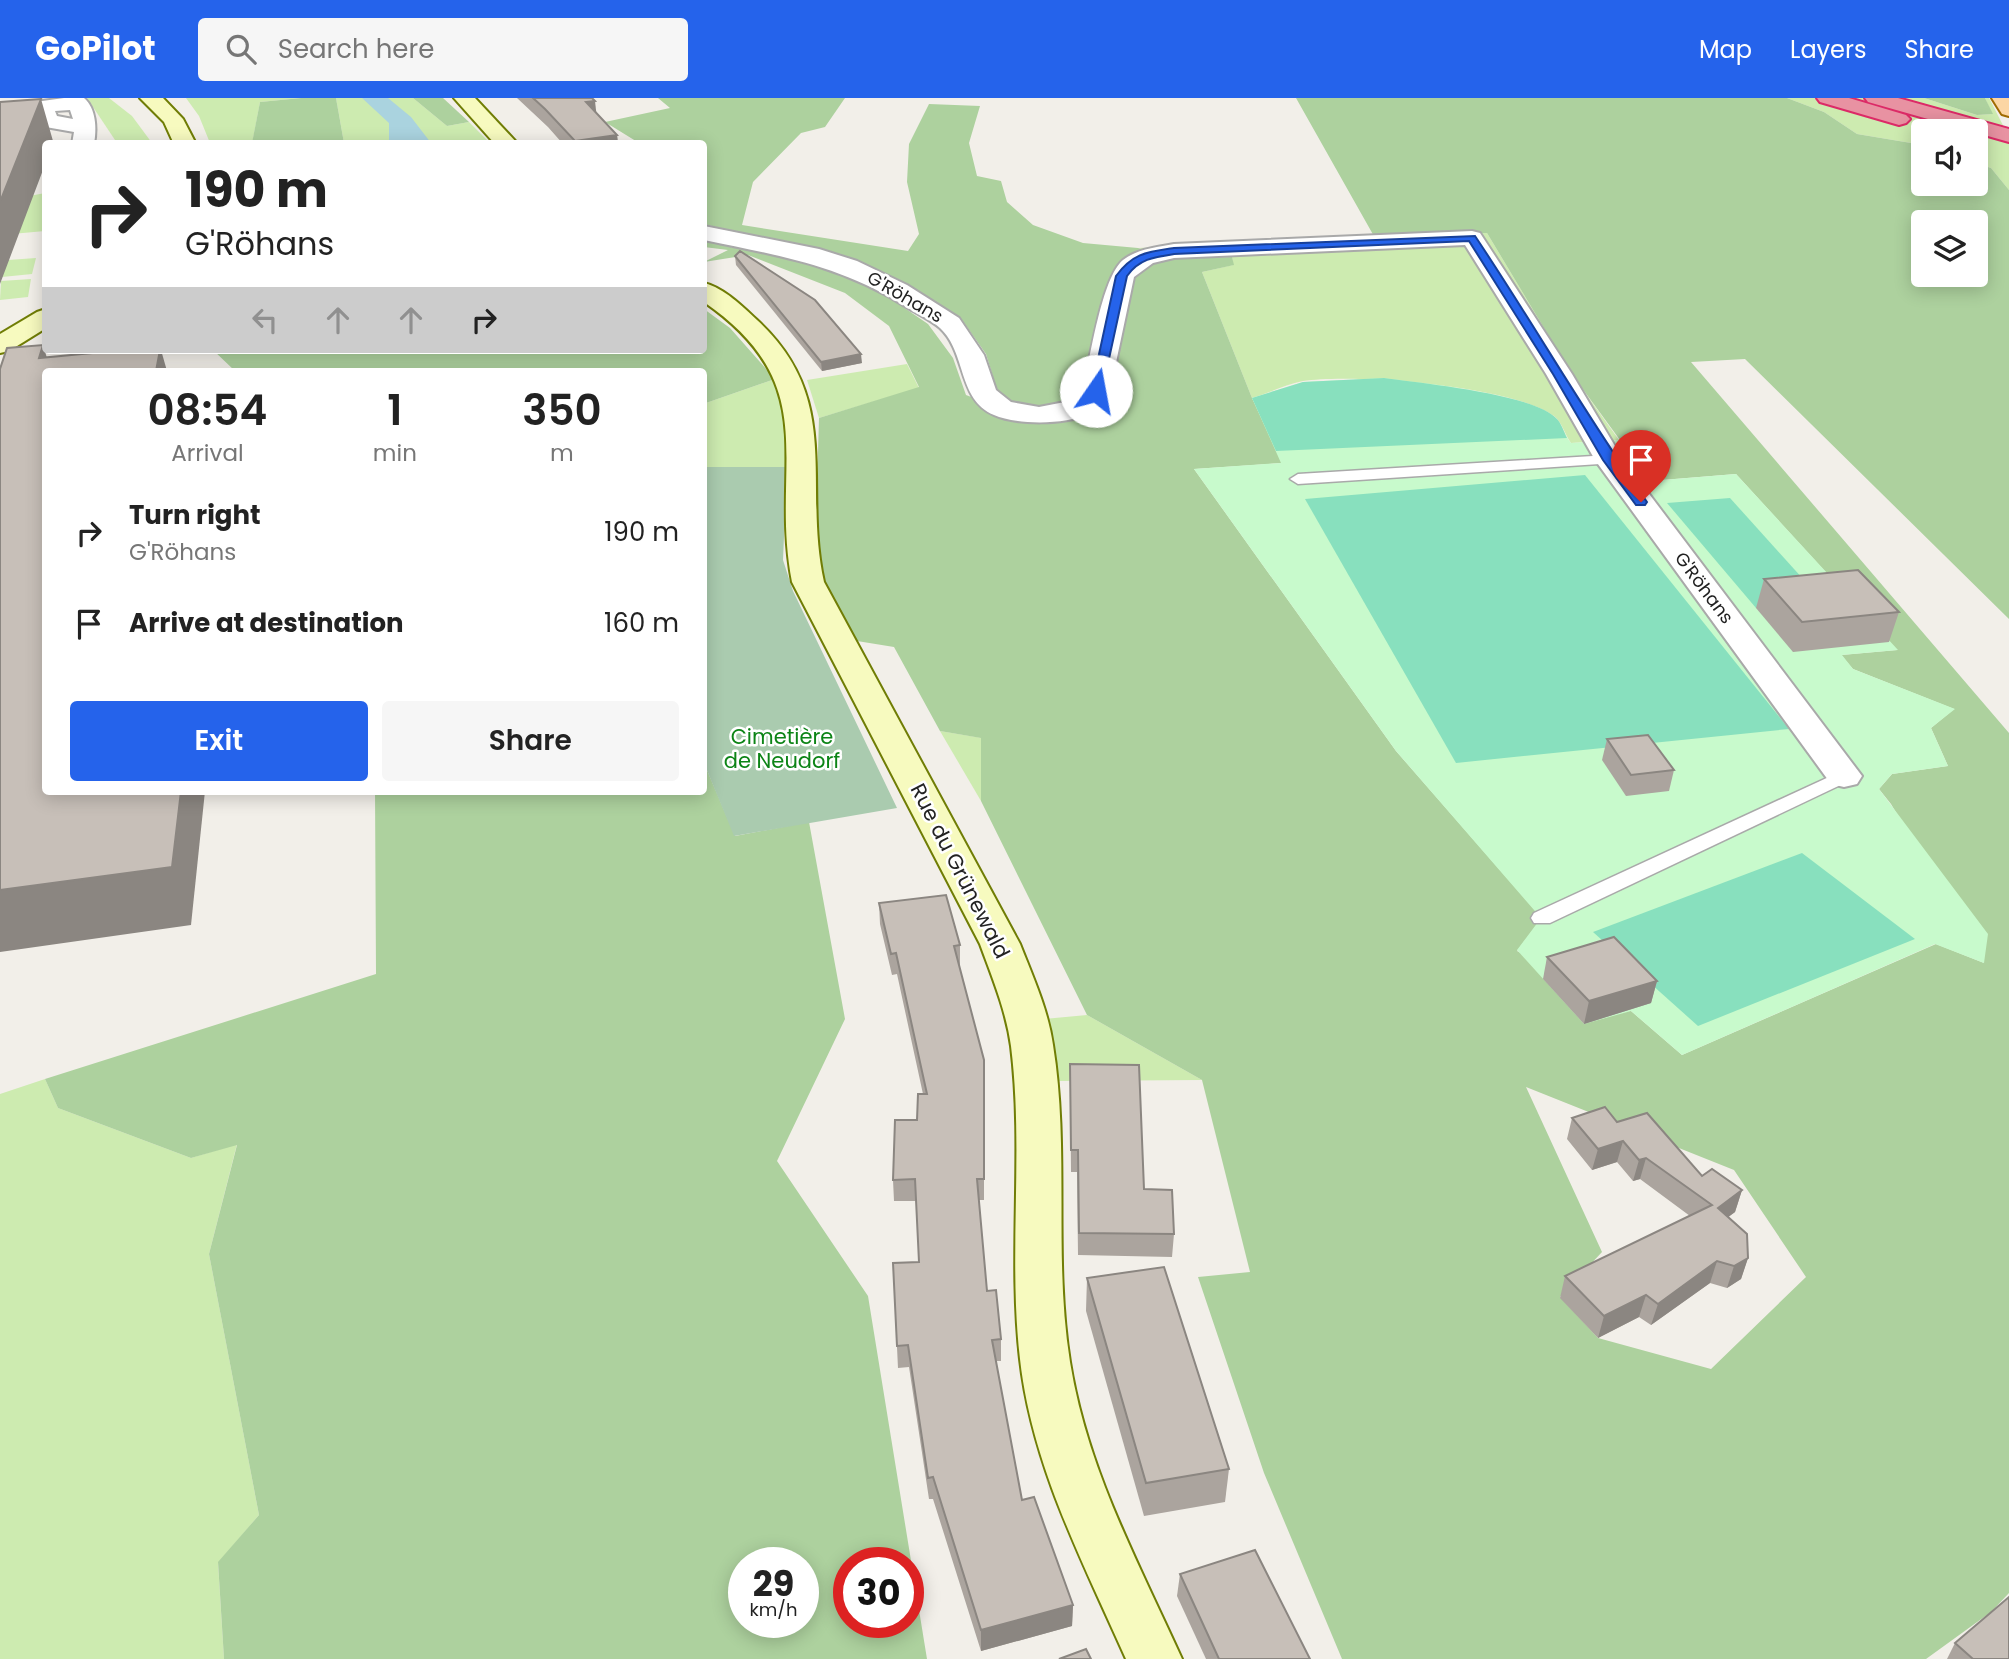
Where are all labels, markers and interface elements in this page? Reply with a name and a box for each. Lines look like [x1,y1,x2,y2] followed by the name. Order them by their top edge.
[198,18,688,81] search box
[35,25,156,72] text: GoPilot
[222,30,260,68] icon: search
[278,31,434,67] text: Search here
[1699,33,1752,66] text: Map
[1790,33,1866,66] text: Layers
[1904,33,1974,66] text: Share
[1911,119,1988,287] map controls
[1911,119,1988,196] button: sound
[185,156,328,224] text: 190 m
[70,168,161,259] icon: right
[1911,210,1988,287] button: layers
[185,221,334,266] text: G'Röhans
[863,265,948,328] street label: G'Röhans
[246,301,284,339] icon: left
[319,301,357,339] icon: ahead
[392,301,430,339] icon: ahead
[465,301,503,339] icon: right
[1059,354,1133,428] position arrow
[147,381,267,440] text: 08:54
[387,381,402,440] text: 1
[522,381,602,440] text: 350
[1611,430,1671,502] pin
[171,437,244,469] text: Arrival
[373,437,417,469] text: min
[550,437,574,469] text: m
[1622,441,1660,479] icon: arrive
[129,497,261,533] text: Turn right
[70,514,108,552] icon: right
[604,514,679,550] text: 190 m
[129,536,236,568] text: G'Röhans
[1669,547,1740,629] street label: G'Röhans
[70,605,108,643] icon: arrive
[129,605,404,641] text: Arrive at destination
[604,605,679,641] text: 160 m
[70,701,368,781] button: Exit
[382,701,679,781] button: Share
[724,722,840,775] park label: Cimetière de Neudorf
[904,778,1017,963] street label: Rue du Grünewald
[833,1547,924,1638] speed limit sign: 30
[753,1559,794,1608] text: 29
[750,1597,797,1622] text: km/h

